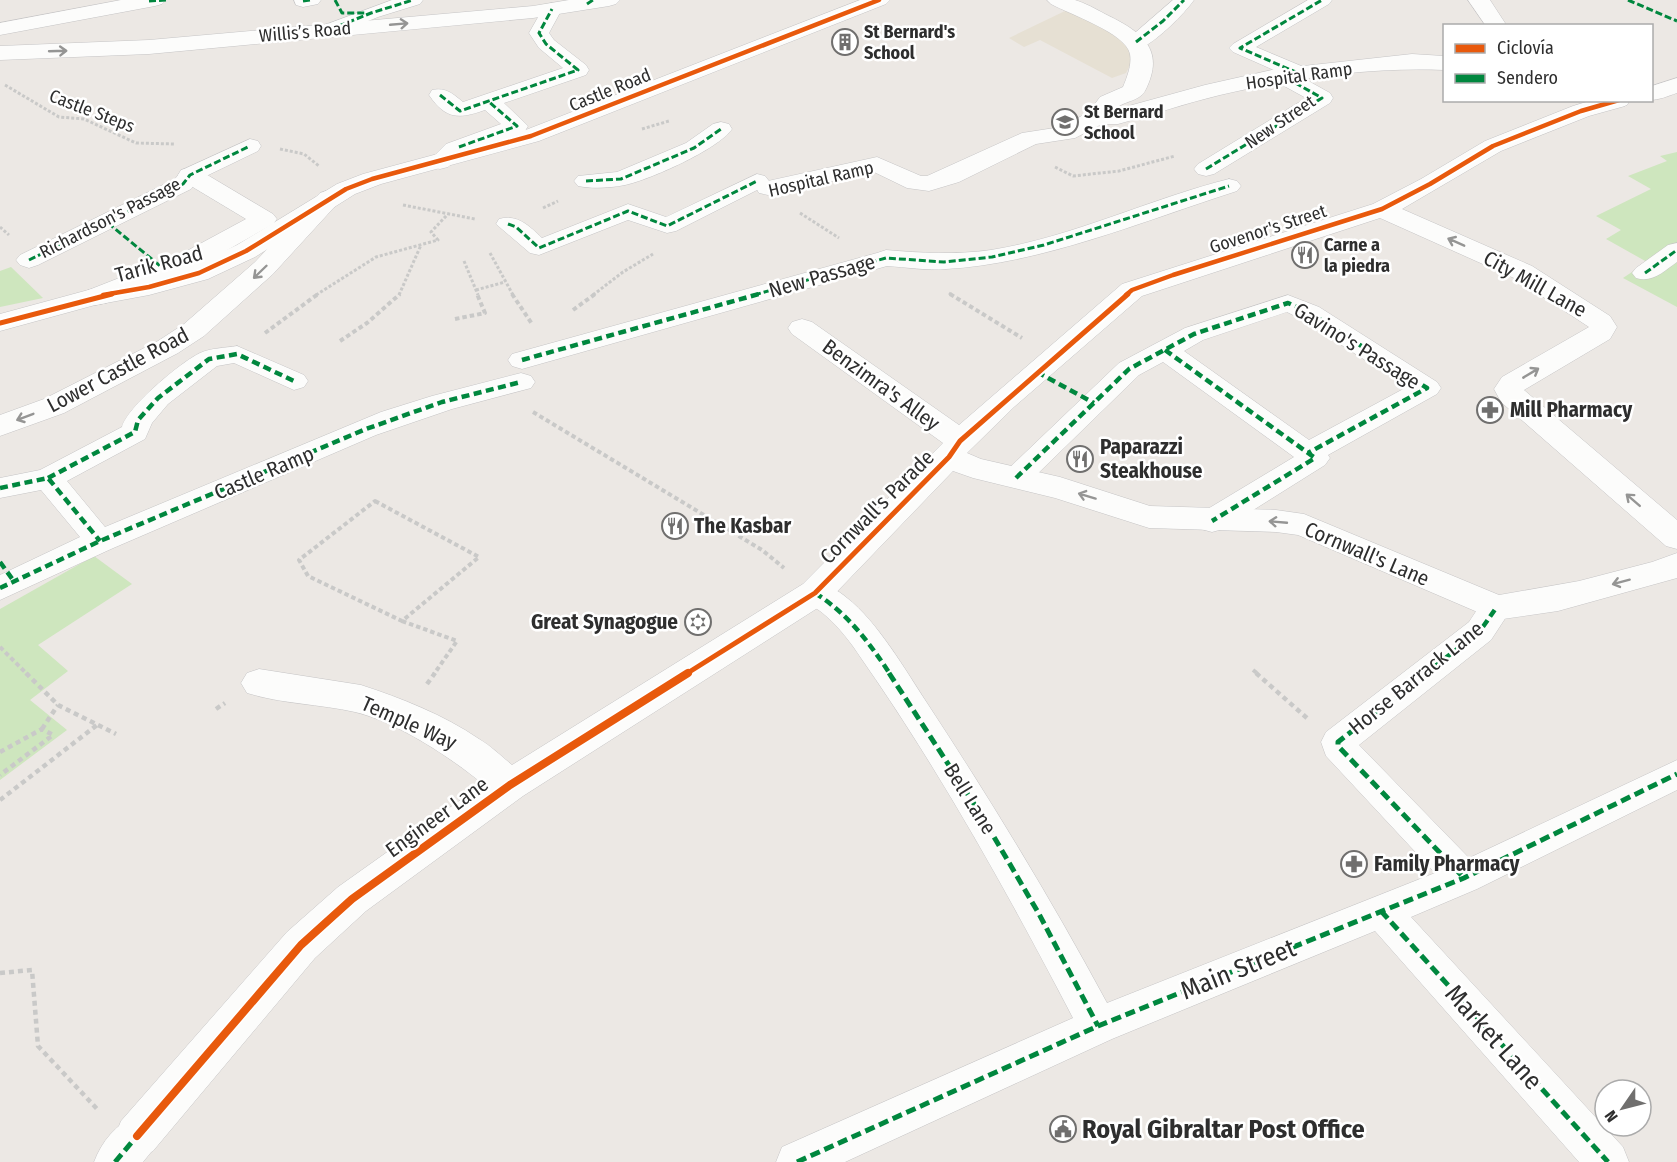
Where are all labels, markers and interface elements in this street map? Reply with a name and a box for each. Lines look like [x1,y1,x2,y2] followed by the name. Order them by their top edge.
[258,17,352,47] street label: Willis’s Road
[389,18,409,29] one-way arrow
[864,21,955,64] place label: St Bernard's School
[1443,24,1653,102] legend
[830,27,860,57] building icon: St Bernard's School
[1497,37,1554,59] text: Ciclovía
[48,46,68,57] one-way arrow
[1244,58,1354,94] street label: Hospital Ramp
[566,64,654,116] street label: Castle Road
[1497,67,1558,89] text: Sendero
[46,85,138,137] street label: Castle Steps
[1241,90,1319,154] street label: New Street
[1084,101,1163,144] place label: St Bernard School
[1050,107,1080,137] school or university icon: St Bernard School
[766,156,876,202] street label: Hospital Ramp
[36,173,184,263] street label: Richardson's Passage
[1207,200,1329,258] street label: Govenor's Street
[1324,234,1390,277] place label: Carne a la piedra
[1447,236,1466,247] one-way arrow
[112,240,206,288] street label: Tarik Road
[1290,240,1320,270] restaurant icon: Carne a la piedra
[1479,245,1591,323] street label: City Mill Lane
[766,248,878,304] street label: New Passage
[253,265,268,279] one-way arrow
[1289,297,1425,395] street label: Gavino's Passage
[43,322,193,418] street label: Lower Castle Road
[817,334,945,437] street label: Benzimra's Alley
[1522,366,1539,378] one-way arrow
[1475,395,1505,425] pharmacy icon: Mill Pharmacy
[1510,397,1633,423] place label: Mill Pharmacy
[16,412,34,423] one-way arrow
[1100,434,1203,484] place label: Paparazzi Steakhouse
[210,440,318,506] street label: Castle Ramp
[1065,444,1095,474] restaurant icon: Paparazzi Steakhouse
[815,445,939,569] street label: Cornwall's Parade
[1078,490,1097,501] one-way arrow
[1626,493,1641,507] one-way arrow
[660,511,690,541] restaurant icon: The Kasbar
[694,513,792,539] place label: The Kasbar
[1269,516,1289,527] one-way arrow
[1301,516,1433,592] street label: Cornwall's Lane
[1612,577,1631,589] one-way arrow
[683,607,713,637] synagogue icon: Great Synagogue
[531,609,678,635] place label: Great Synagogue
[1343,616,1489,740] street label: Horse Barrack Lane
[357,690,461,756] street label: Temple Way
[938,759,1002,839] street label: Bell Lane
[380,771,494,863] street label: Engineer Lane
[1339,849,1369,879] pharmacy icon: Family Pharmacy
[1374,851,1521,877] place label: Family Pharmacy
[1176,932,1301,1007] street label: Main Street
[1439,979,1549,1096] street label: Market Lane
[1593,1078,1653,1138] north arrow
[1601,1107,1622,1126] text: N
[1048,1114,1078,1144] public building icon: Royal Gibraltar Post Office
[1082,1114,1365,1145] place label: Royal Gibraltar Post Office

